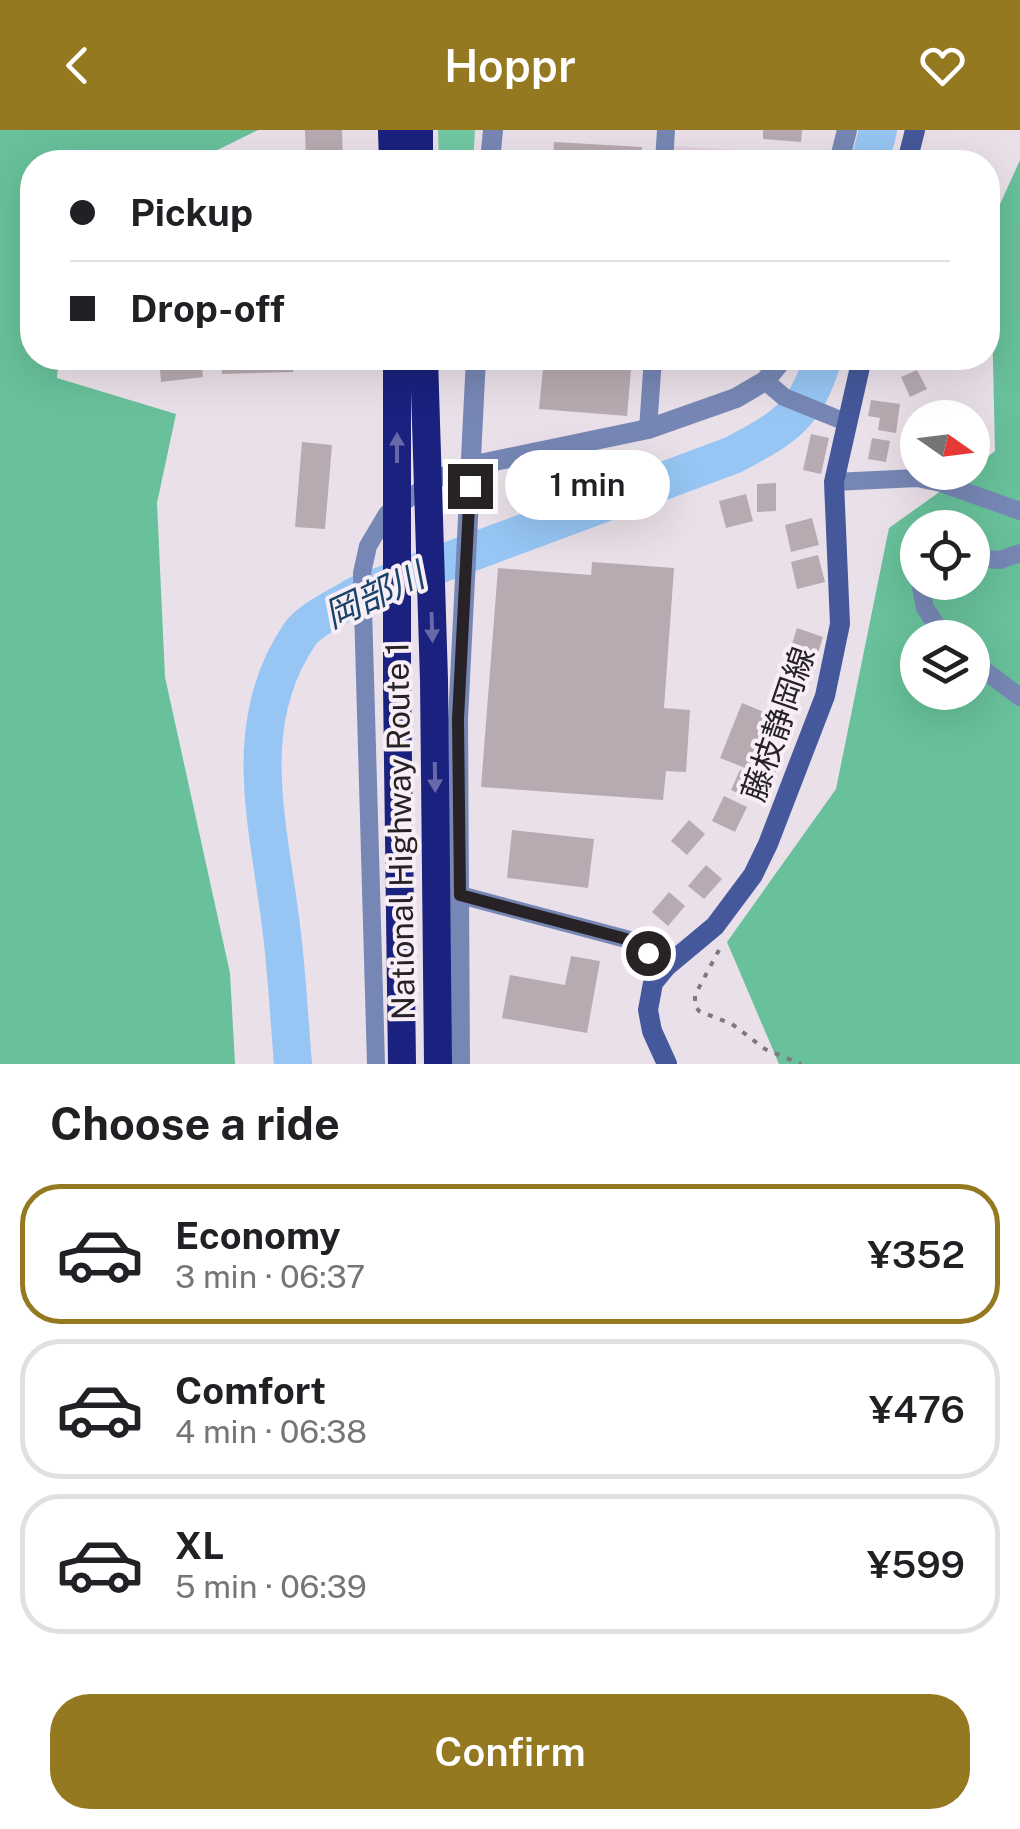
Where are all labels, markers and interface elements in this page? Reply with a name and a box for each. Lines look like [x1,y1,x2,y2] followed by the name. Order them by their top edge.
[50,38,105,93] icon: back
[915,38,970,93] icon: heart
[444,39,576,92] text: Hoppr
[130,190,253,235] text: Pickup
[130,286,285,331] text: Drop-off
[900,400,990,490] north arrow
[900,400,990,710] map controls
[389,432,405,464] one-way arrow
[505,451,670,521] callout: 1 min
[448,464,493,509] route end
[549,466,626,503] text: 1 min
[900,510,990,600] button: locate
[318,553,434,636] water label: 岡部川
[425,612,441,644] one-way arrow
[900,620,990,710] button: layers
[378,642,422,1020] street label: National Highway Route 1
[734,642,822,806] street label: 藤枝静岡線
[427,762,443,794] one-way arrow
[626,931,671,976] route start
[50,1097,340,1150] text: Choose a ride
[55,1209,145,1299] icon: car
[175,1213,341,1258] text: Economy
[868,1232,965,1277] text: ¥352
[175,1258,365,1295] text: 3 min · 06:37
[55,1364,145,1454] icon: car
[175,1368,326,1413] text: Comfort
[869,1387,965,1432] text: ¥476
[175,1413,367,1450] text: 4 min · 06:38
[55,1519,145,1609] icon: car
[175,1523,224,1568] text: XL
[867,1542,965,1587] text: ¥599
[175,1568,367,1605] text: 5 min · 06:39
[50,1694,970,1809] button: Confirm

